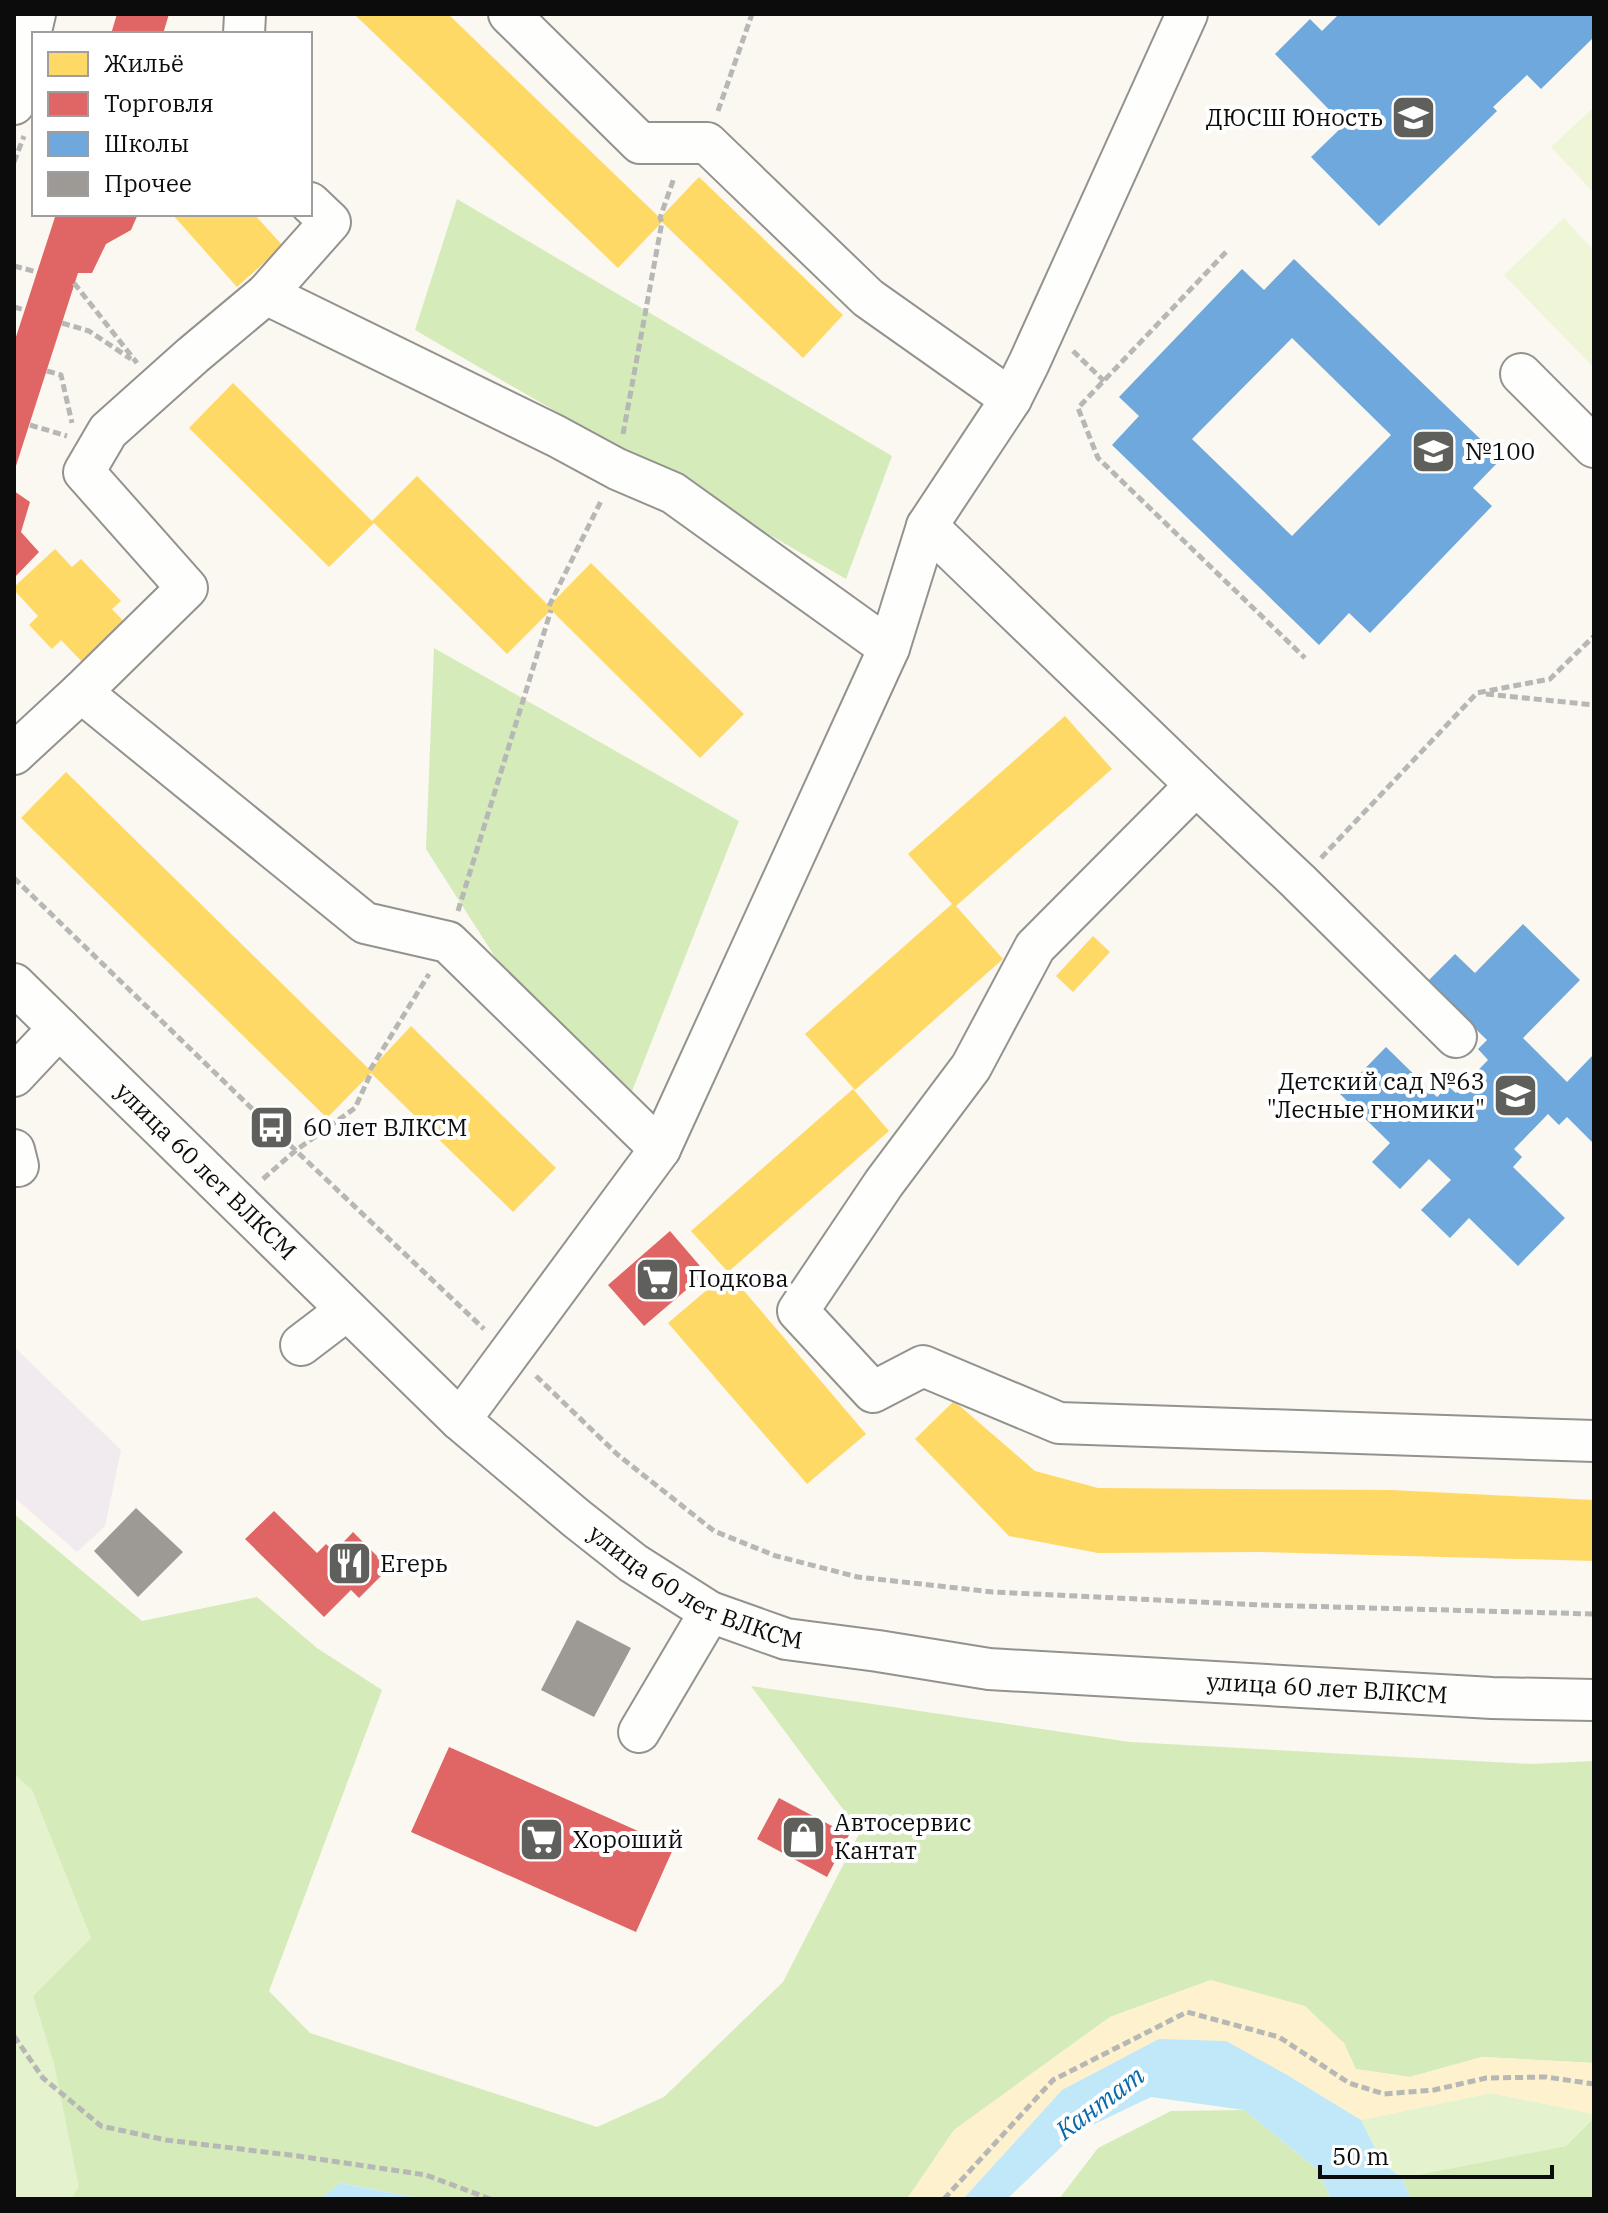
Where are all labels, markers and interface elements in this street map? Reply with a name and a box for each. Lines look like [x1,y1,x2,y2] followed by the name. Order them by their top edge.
[32,32,312,216] legend
[104,47,184,79] text: Жильё
[104,87,214,119] text: Торговля
[1390,94,1438,142] school or university icon: ДЮСШ Юность
[1206,101,1383,133] place label: ДЮСШ Юность
[104,127,189,159] text: Школы
[104,167,192,199] text: Прочее
[1410,428,1458,476] school or university icon: №100
[1465,435,1535,467] place label: №100
[1267,1065,1485,1125] place label: Детский сад №63 "Лесные гномики"
[1492,1072,1540,1120] school or university icon: Детский сад №63 "Лесные гномики"
[109,1075,304,1266] street label: улица 60 лет ВЛКСМ
[248,1104,296,1152] bus stop icon: 60 лет ВЛКСМ
[303,1111,468,1143] place label: 60 лет ВЛКСМ
[633,1255,681,1303] supermarket icon: Подкова
[688,1262,789,1294] place label: Подкова
[582,1517,805,1656] street label: улица 60 лет ВЛКСМ
[325,1540,373,1588] restaurant icon: Егерь
[380,1547,448,1579] place label: Егерь
[1206,1665,1449,1710] street label: улица 60 лет ВЛКСМ
[834,1806,972,1866] place label: Автосервис Кантат
[779,1813,827,1861] shop icon: Автосервис Кантат
[518,1816,566,1864] supermarket icon: Хороший
[573,1823,683,1855] place label: Хороший
[1047,2058,1151,2147] water label: Кантат
[1320,2129,1552,2179] scale bar
[1332,2140,1389,2172] text: 50 m

